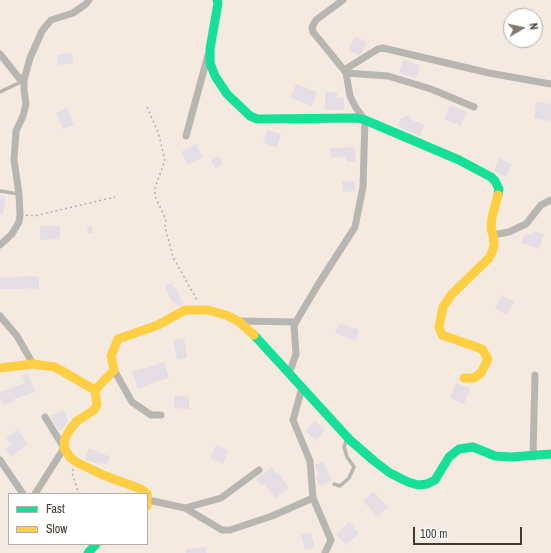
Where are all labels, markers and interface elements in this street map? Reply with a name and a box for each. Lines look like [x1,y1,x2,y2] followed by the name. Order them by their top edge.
[503,8,543,48] north arrow
[526,22,541,31] text: N
[8,493,148,545] legend
[46,501,65,517] text: Fast
[415,519,524,545] scale bar
[46,521,67,537] text: Slow
[420,526,447,542] text: 100 m

